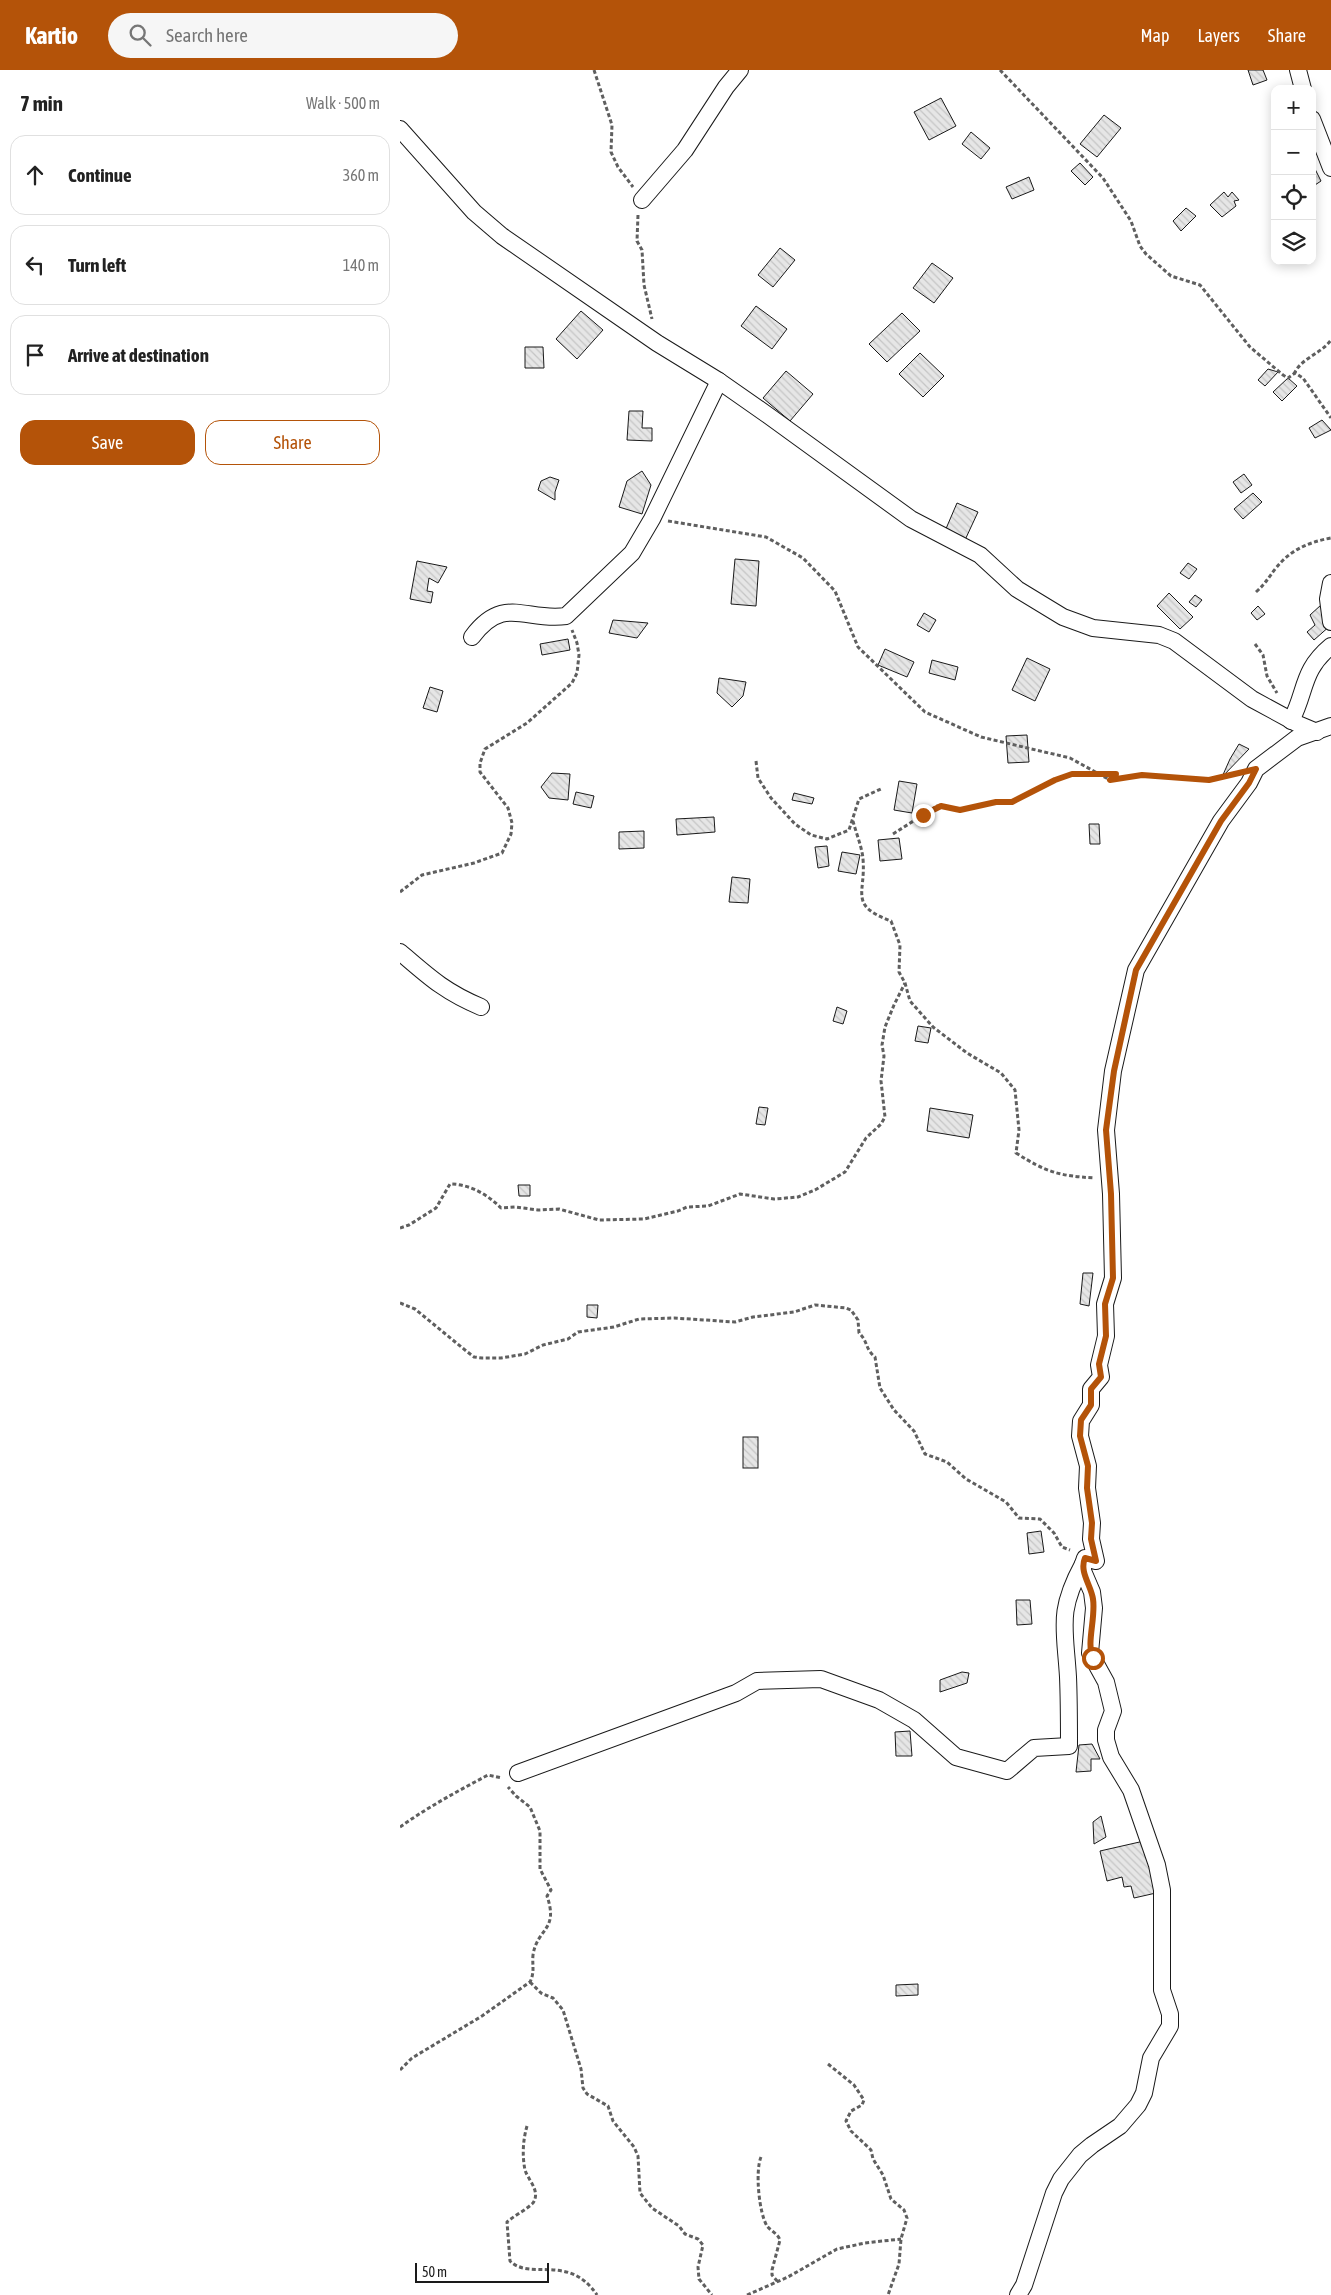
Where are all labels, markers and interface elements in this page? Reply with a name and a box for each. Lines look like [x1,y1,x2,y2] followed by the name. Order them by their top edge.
[108,13,458,58] search box
[126,21,154,49] icon: search
[25,22,78,49] text: Kartio
[166,24,248,46] text: Search here
[1140,25,1169,46] text: Map
[1197,25,1240,46] text: Layers
[1268,25,1306,46] text: Share
[1271,85,1316,265] map controls
[1271,85,1316,130] button: +
[20,91,63,115] text: 7 min
[306,94,380,112] text: Walk · 500 m
[1271,130,1316,175] button: −
[21,161,49,189] icon: ahead
[68,164,132,186] text: Continue
[343,166,379,184] text: 360 m
[1271,175,1316,220] button: locate
[1271,220,1316,265] button: layers
[21,251,49,279] icon: left
[68,254,126,276] text: Turn left
[343,256,379,274] text: 140 m
[21,341,49,369] icon: arrive
[68,344,209,366] text: Arrive at destination
[20,420,195,465] button: Save
[205,420,380,465] button: Share
[912,804,935,827] route end
[1082,1647,1105,1670] route start
[415,2260,549,2283] scale bar
[422,2264,447,2280] text: 50 m

